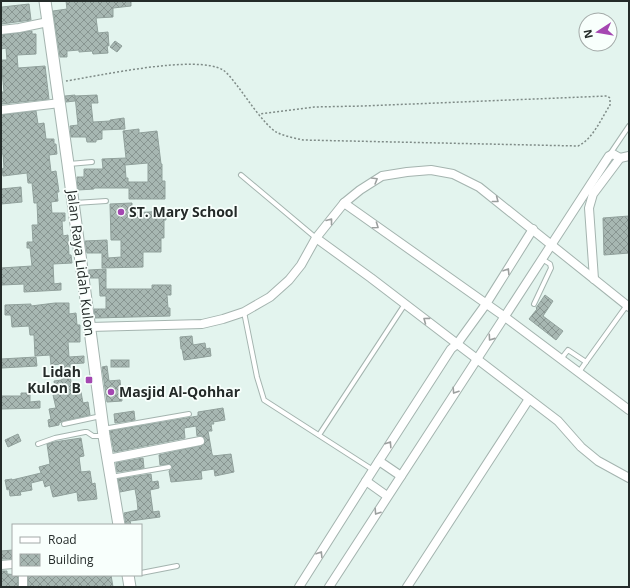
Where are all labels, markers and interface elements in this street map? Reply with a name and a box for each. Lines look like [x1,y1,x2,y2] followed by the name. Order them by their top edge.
[578,12,618,52] north arrow
[579,28,596,40] text: N
[371,178,378,185] one-way arrow
[63,187,100,337] street label: Jalan Raya Lidah Kulon
[491,195,498,202] one-way arrow
[129,202,238,221] place label: ST. Mary School
[116,207,126,217] marker: ST. Mary School
[326,218,333,225] one-way arrow
[372,221,379,229] one-way arrow
[502,268,509,275] one-way arrow
[424,318,431,325] one-way arrow
[488,334,496,341] one-way arrow
[27,362,81,397] place label: Lidah Kulon B
[84,375,94,385] marker: Lidah Kulon B
[119,382,241,401] place label: Masjid Al-Qohhar
[106,387,116,397] marker: Masjid Al-Qohhar
[452,387,460,394] one-way arrow
[385,441,392,448] one-way arrow
[375,508,382,515] one-way arrow
[12,524,142,576] legend
[48,531,77,548] text: Road
[48,551,94,568] text: Building
[315,551,322,558] one-way arrow

